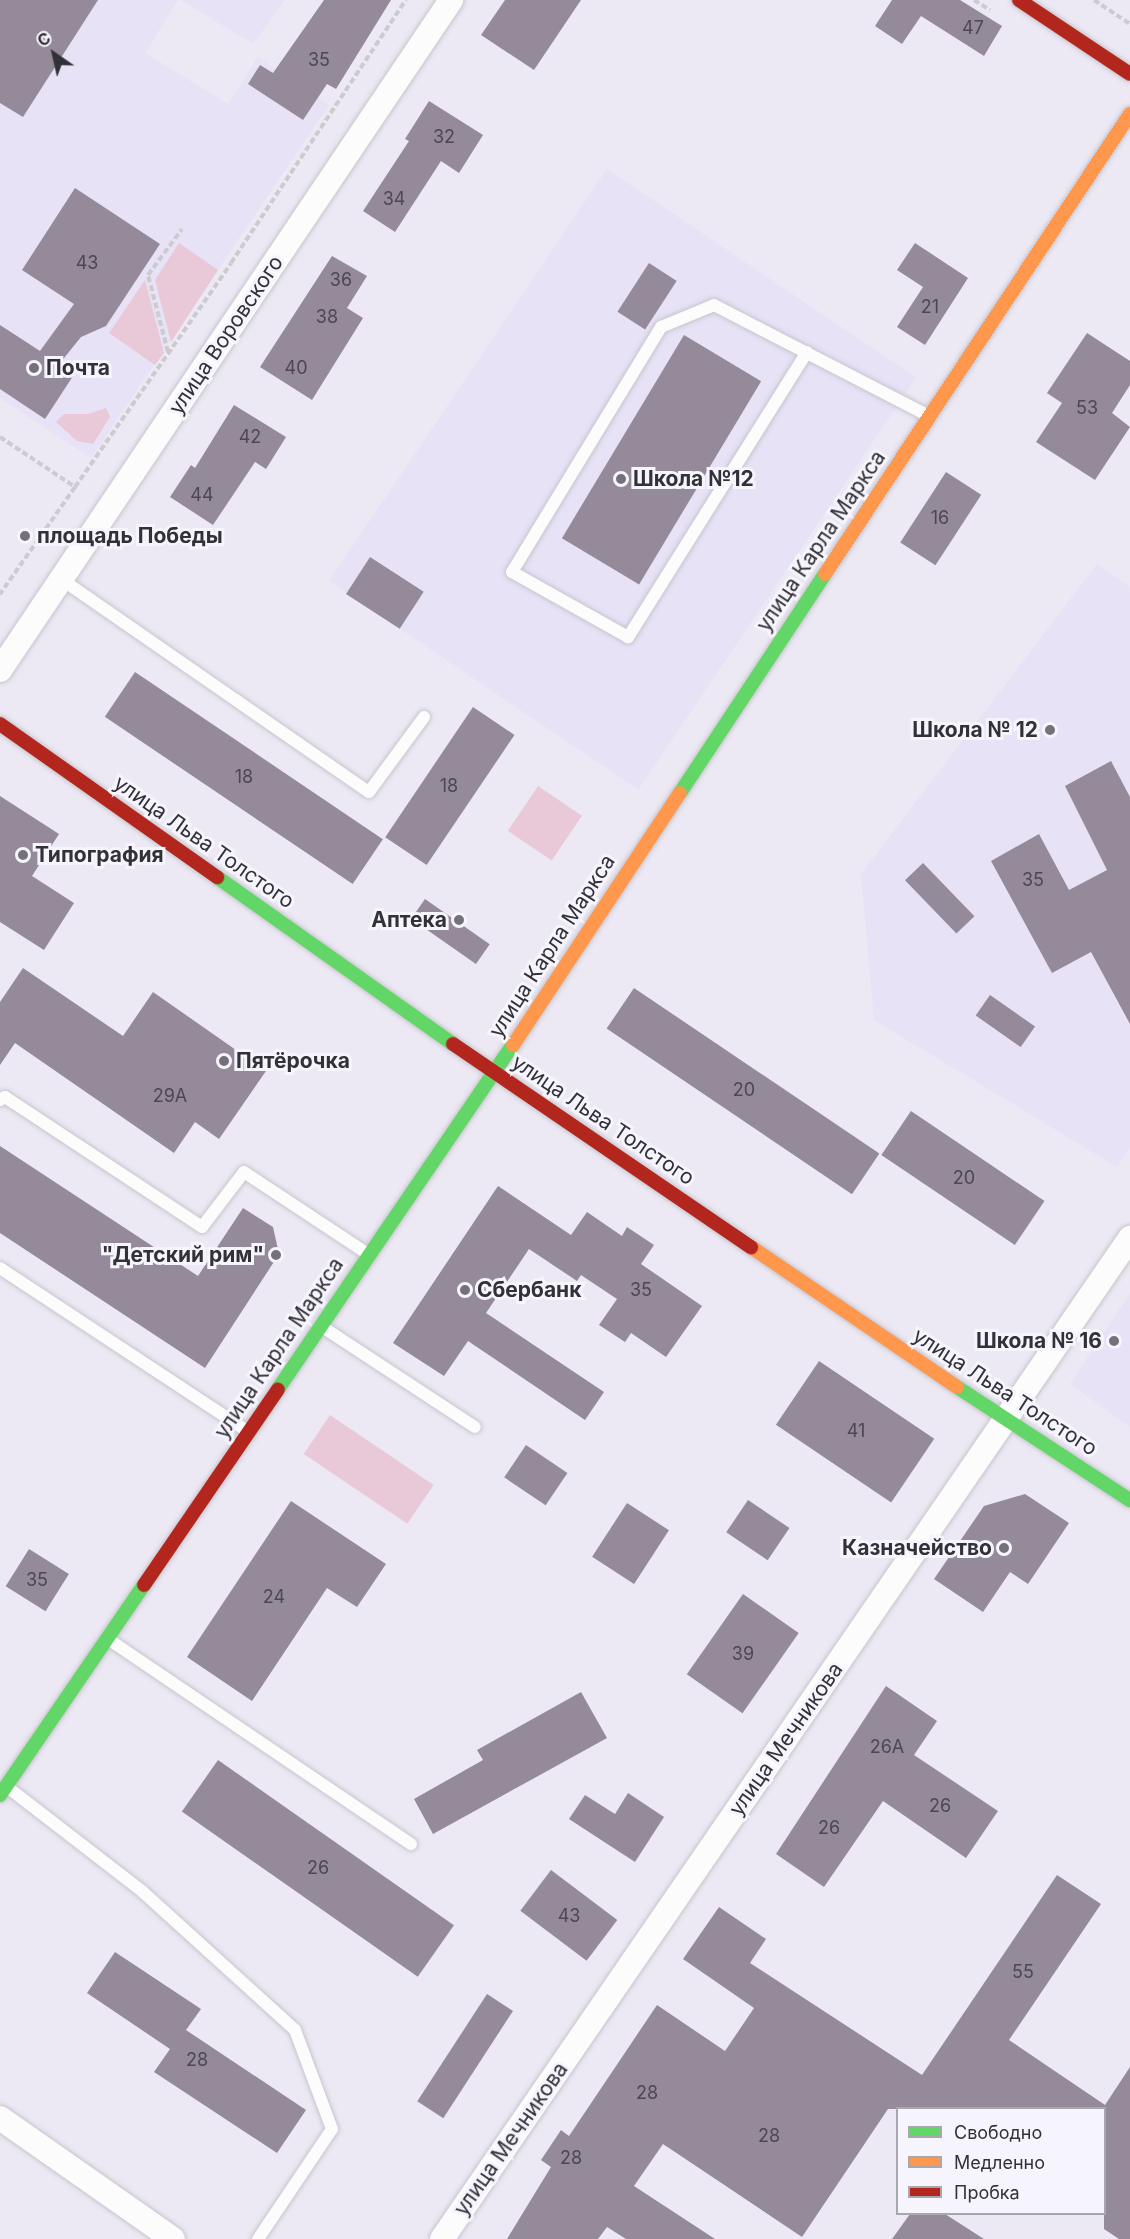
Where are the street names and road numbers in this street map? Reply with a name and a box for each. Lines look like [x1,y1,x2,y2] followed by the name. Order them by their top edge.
[164,251,288,419] street label: улица Воровского
[751,446,891,636] street label: улица Карла Маркса
[109,770,299,914] street label: улица Льва Толстого
[484,850,620,1042] street label: улица Карла Маркса
[507,1050,699,1190] street label: улица Льва Толстого
[209,1253,349,1443] street label: улица Карла Маркса
[908,1323,1102,1461] street label: улица Льва Толстого
[724,1658,848,1820] street label: улица Мечникова
[449,2058,573,2220] street label: улица Мечникова

